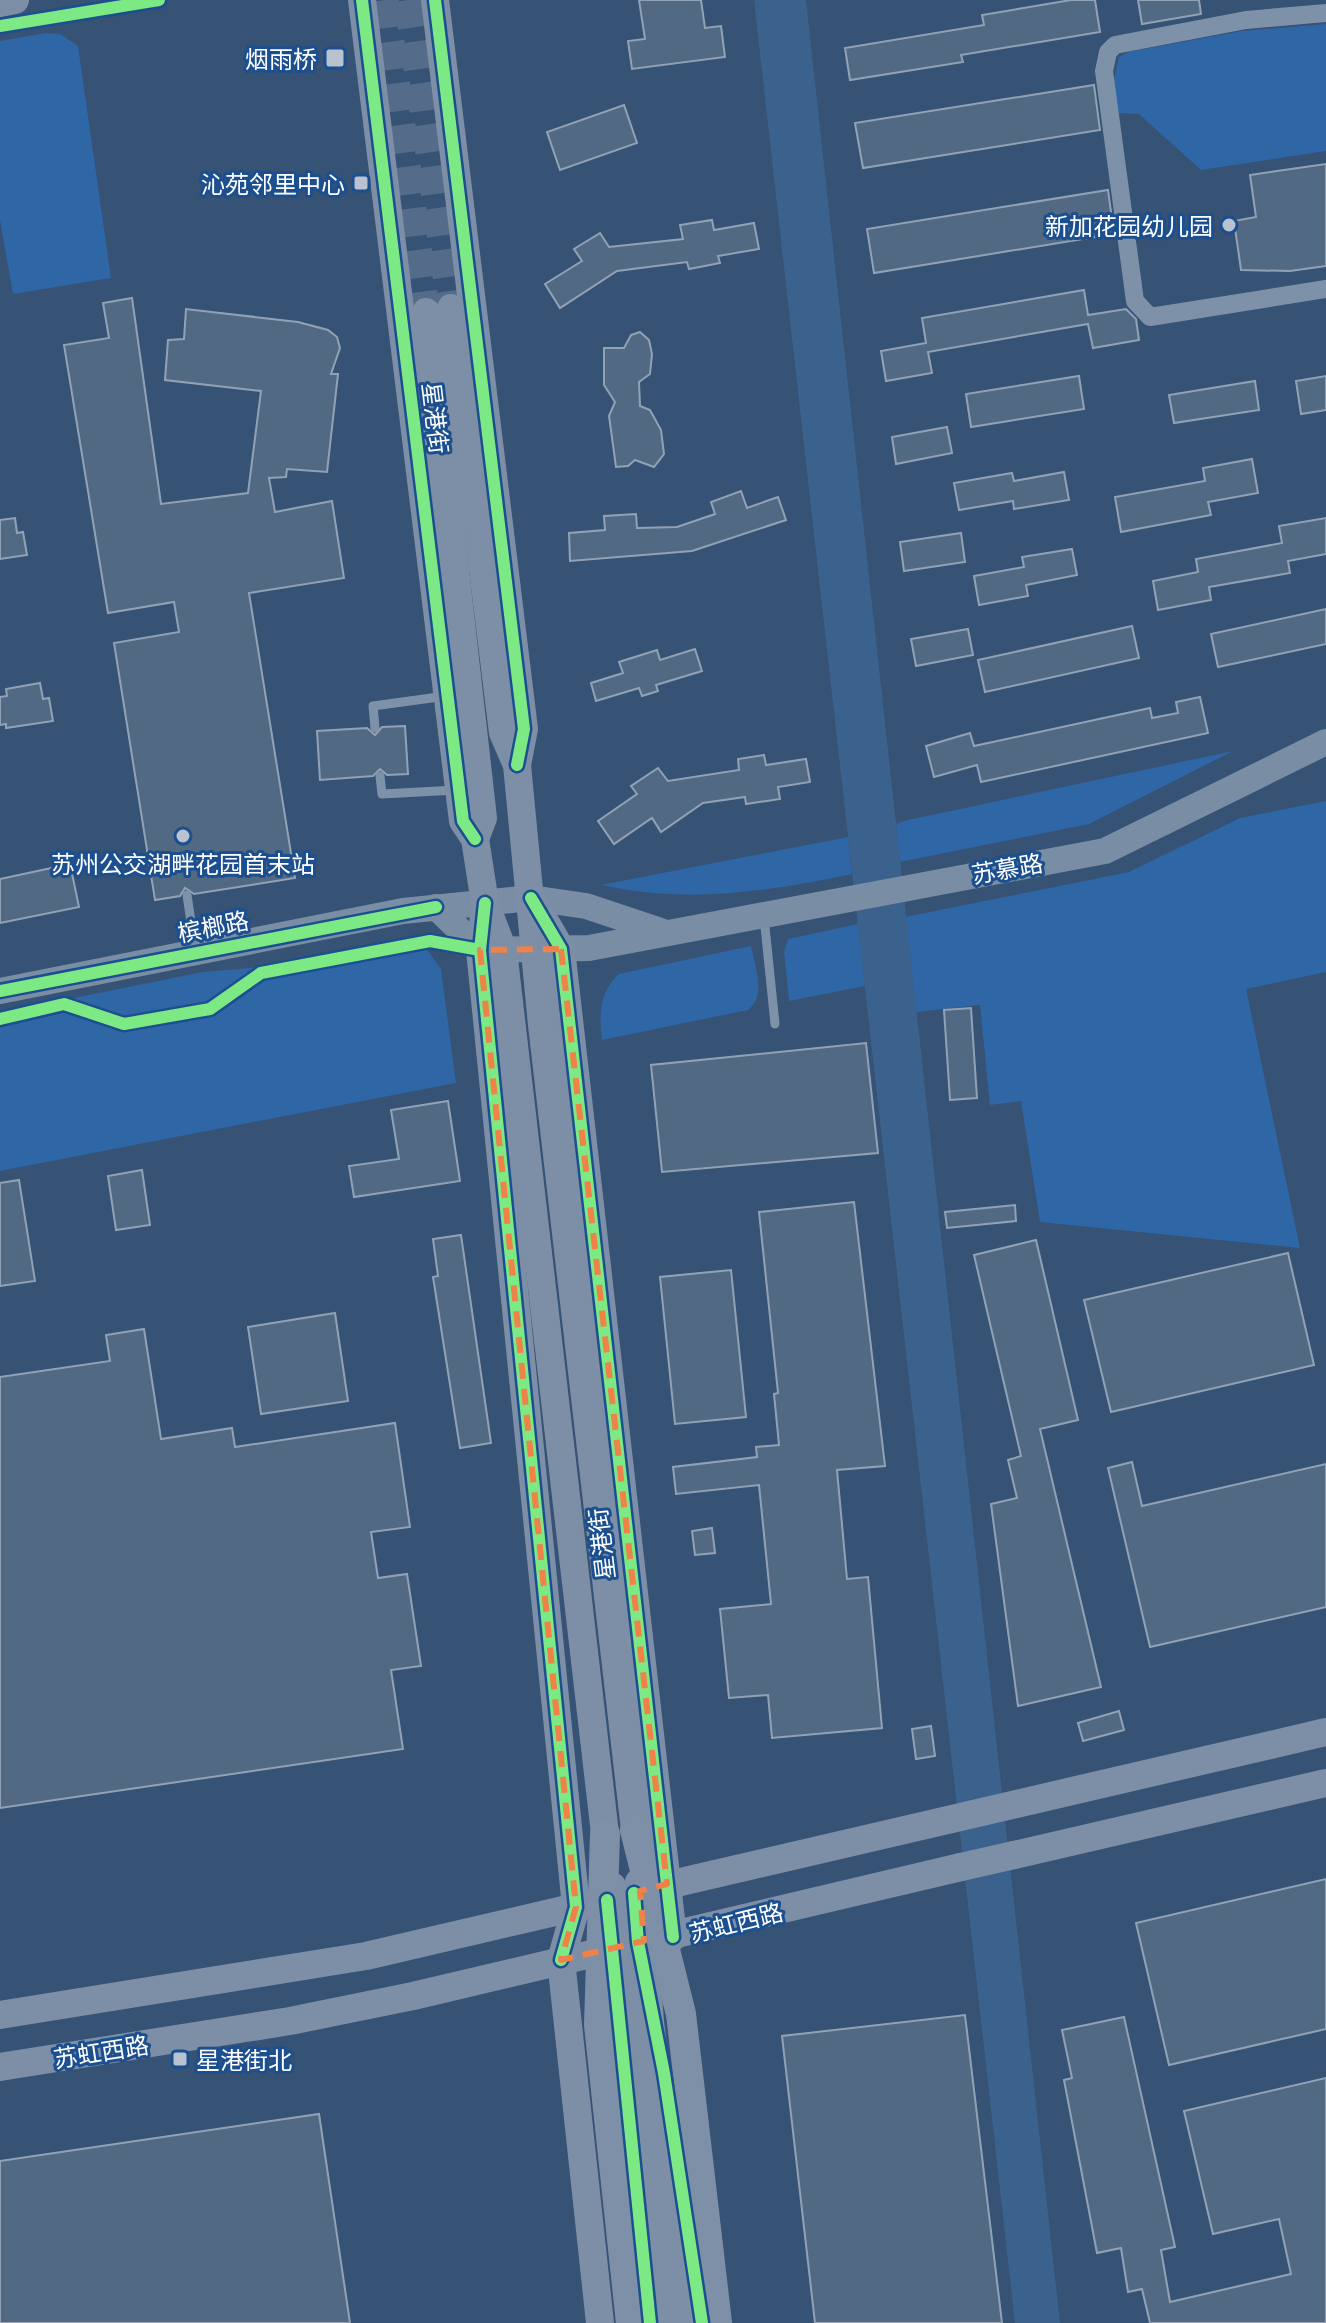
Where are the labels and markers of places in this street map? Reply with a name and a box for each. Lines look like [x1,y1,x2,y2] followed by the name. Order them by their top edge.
[245,44,317,73] place label: 烟雨桥
[324,47,346,69] marker: 烟雨桥
[201,169,345,198] place label: 沁苑邻里中心
[352,174,370,192] marker: 沁苑邻里中心
[1045,211,1213,240] place label: 新加花园幼儿园
[1220,216,1238,234] marker: 新加花园幼儿园
[174,827,192,845] marker: 苏州公交湖畔花园首末站
[51,849,315,878] place label: 苏州公交湖畔花园首末站
[196,2045,292,2074] place label: 星港街北
[171,2050,189,2068] marker: 星港街北

